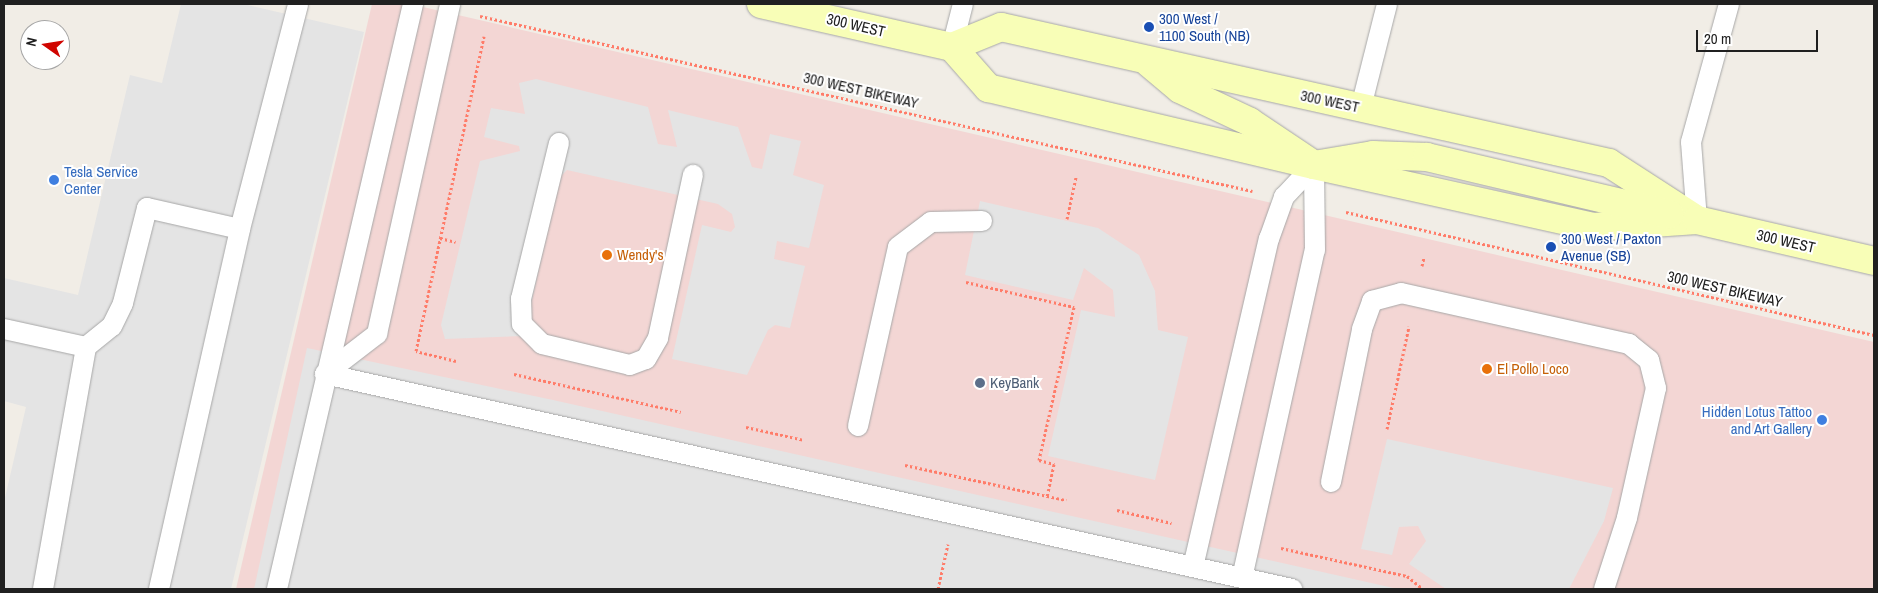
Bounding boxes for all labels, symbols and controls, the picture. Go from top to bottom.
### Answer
place label: 300 West / 1100 South (NB) [1159,9,1250,44]
street label: 300 WEST [825,10,887,40]
north arrow [20,20,70,70]
scale bar [1698,20,1820,52]
marker: 300 West / 1100 South (NB) [1143,21,1155,33]
text: 20 m [1704,28,1731,49]
text: N [22,36,41,48]
street label: 300 WEST BIKEWAY [802,68,920,112]
street label: 300 WEST [1299,86,1361,116]
place label: Tesla Service Center [64,162,138,197]
marker: Tesla Service Center [48,174,60,186]
street label: 300 WEST [1755,226,1817,256]
place label: 300 West / Paxton Avenue (SB) [1561,229,1661,264]
marker: 300 West / Paxton Avenue (SB) [1545,241,1557,253]
place label: Wendy's [617,246,664,264]
marker: Wendy's [601,249,613,261]
street label: 300 WEST BIKEWAY [1666,267,1784,311]
place label: El Pollo Loco [1497,360,1569,378]
marker: El Pollo Loco [1481,363,1493,375]
place label: KeyBank [990,374,1039,392]
marker: KeyBank [974,377,986,389]
place label: Hidden Lotus Tattoo and Art Gallery [1702,402,1812,437]
marker: Hidden Lotus Tattoo and Art Gallery [1816,414,1828,426]

